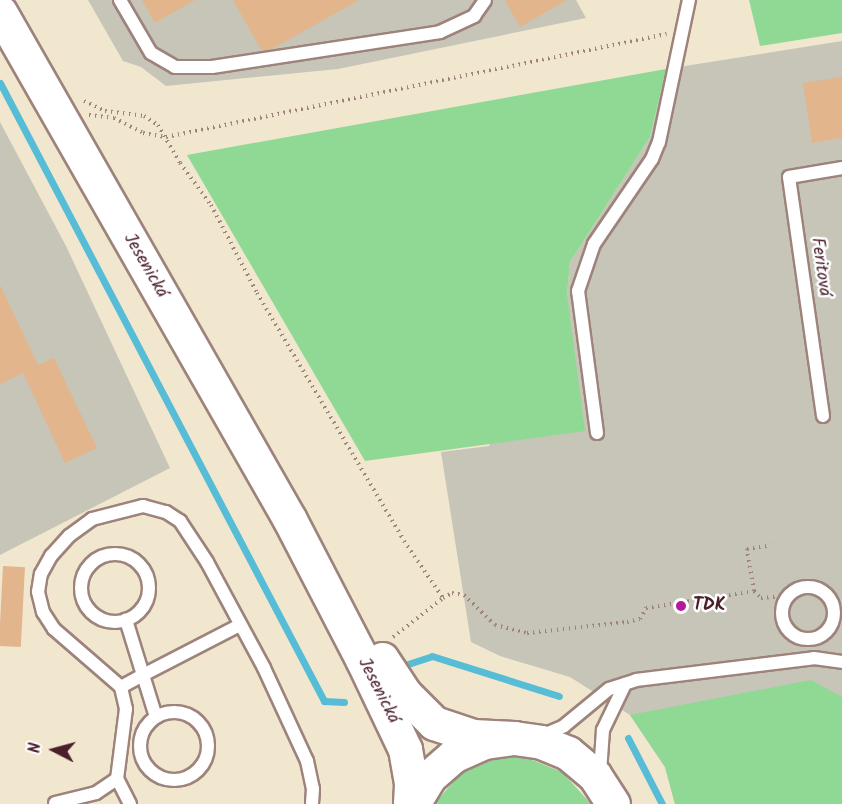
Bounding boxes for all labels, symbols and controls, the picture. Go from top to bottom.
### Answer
street label: Jesenická [118,230,172,302]
street label: Feritová [805,236,835,298]
place label: TDK [693,595,726,617]
marker: TDK [674,599,688,613]
street label: Jesenická [352,654,404,728]
north arrow [24,720,84,780]
text: N [23,742,49,754]

